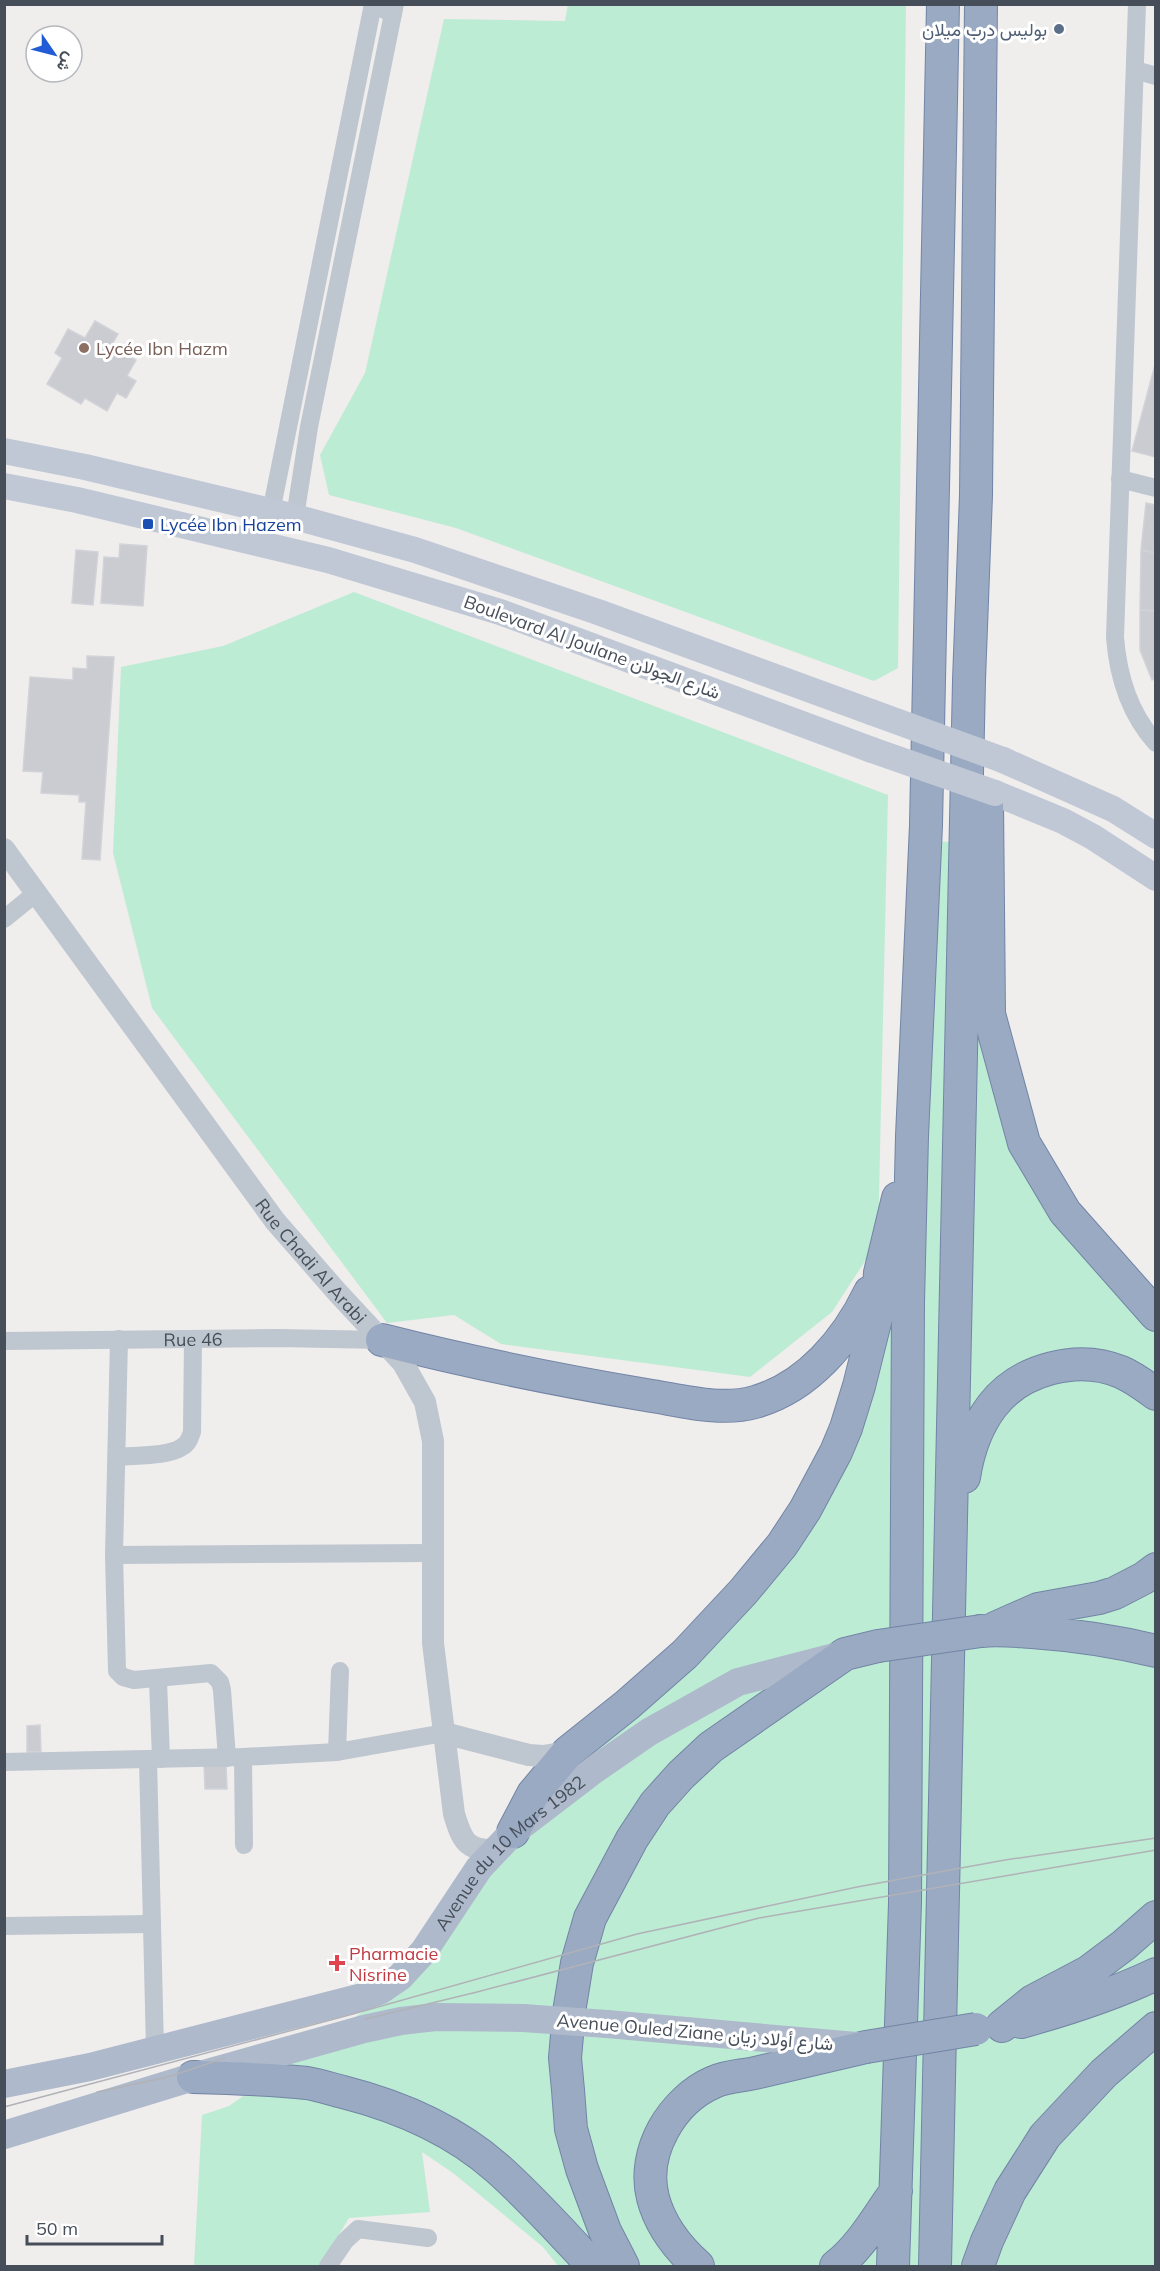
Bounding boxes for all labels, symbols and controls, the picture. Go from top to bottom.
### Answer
place label: بوليس درب ميلان [922,18,1047,41]
marker: بوليس درب ميلان [1052,22,1066,36]
north arrow [24,24,84,84]
text: ش [53,49,80,76]
place label: Lycée Ibn Hazm [96,337,228,360]
marker: Lycée Ibn Hazm [77,341,91,355]
place label: Lycée Ibn Hazem [160,513,302,536]
marker: Lycée Ibn Hazem [141,517,155,531]
street label: Boulevard Al Joulane شارع الجولان [460,590,723,705]
street label: Rue Chadi Al Arabi [251,1194,372,1328]
street label: Rue 46 [163,1327,223,1351]
street label: Avenue du 10 Mars 1982 [429,1770,589,1935]
place label: Pharmacie Nisrine [349,1942,438,1986]
marker: Pharmacie Nisrine [330,1956,344,1970]
street label: Avenue Ouled Ziane شارع أولاد زيان [556,2008,834,2057]
scale bar [27,2208,162,2246]
text: 50 m [36,2217,78,2240]

